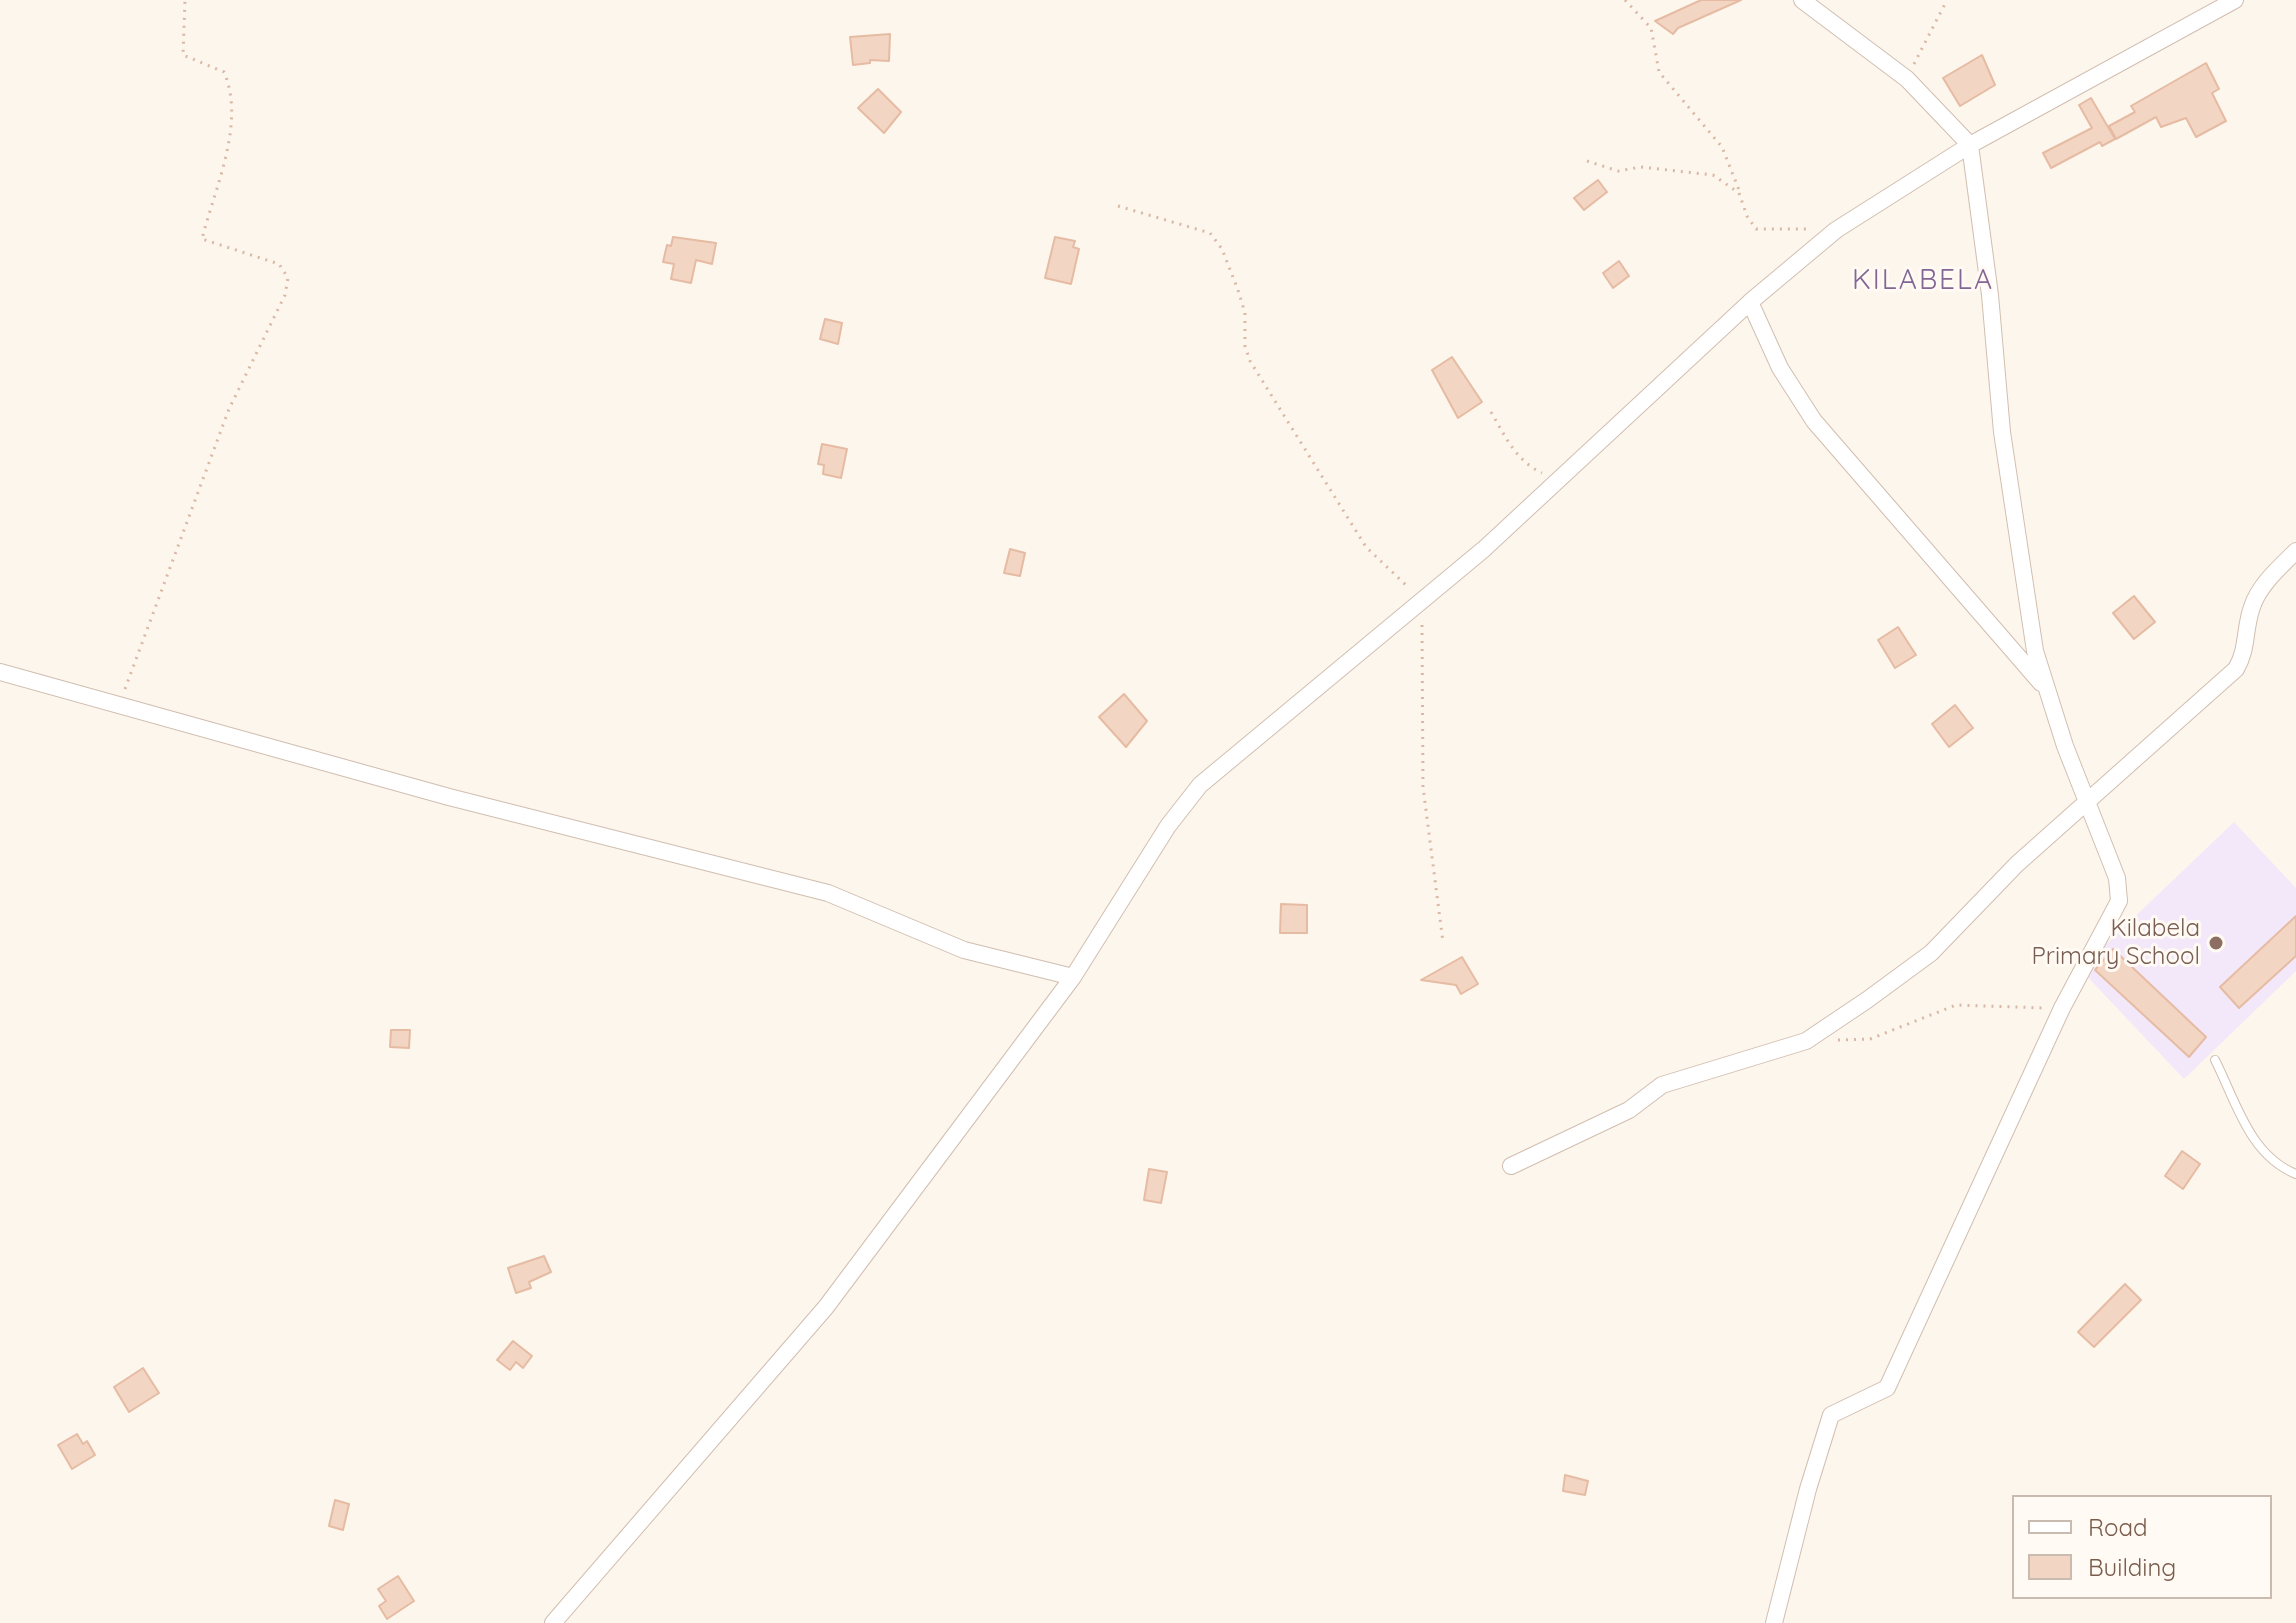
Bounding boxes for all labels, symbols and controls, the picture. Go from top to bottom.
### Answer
district label: KILABELA [1852,264,1994,298]
place label: Kilabela Primary School [2031,915,2200,971]
marker: Kilabela Primary School [2207,934,2225,952]
legend [2012,1495,2272,1599]
text: Road [2088,1512,2148,1542]
text: Building [2088,1552,2176,1582]

